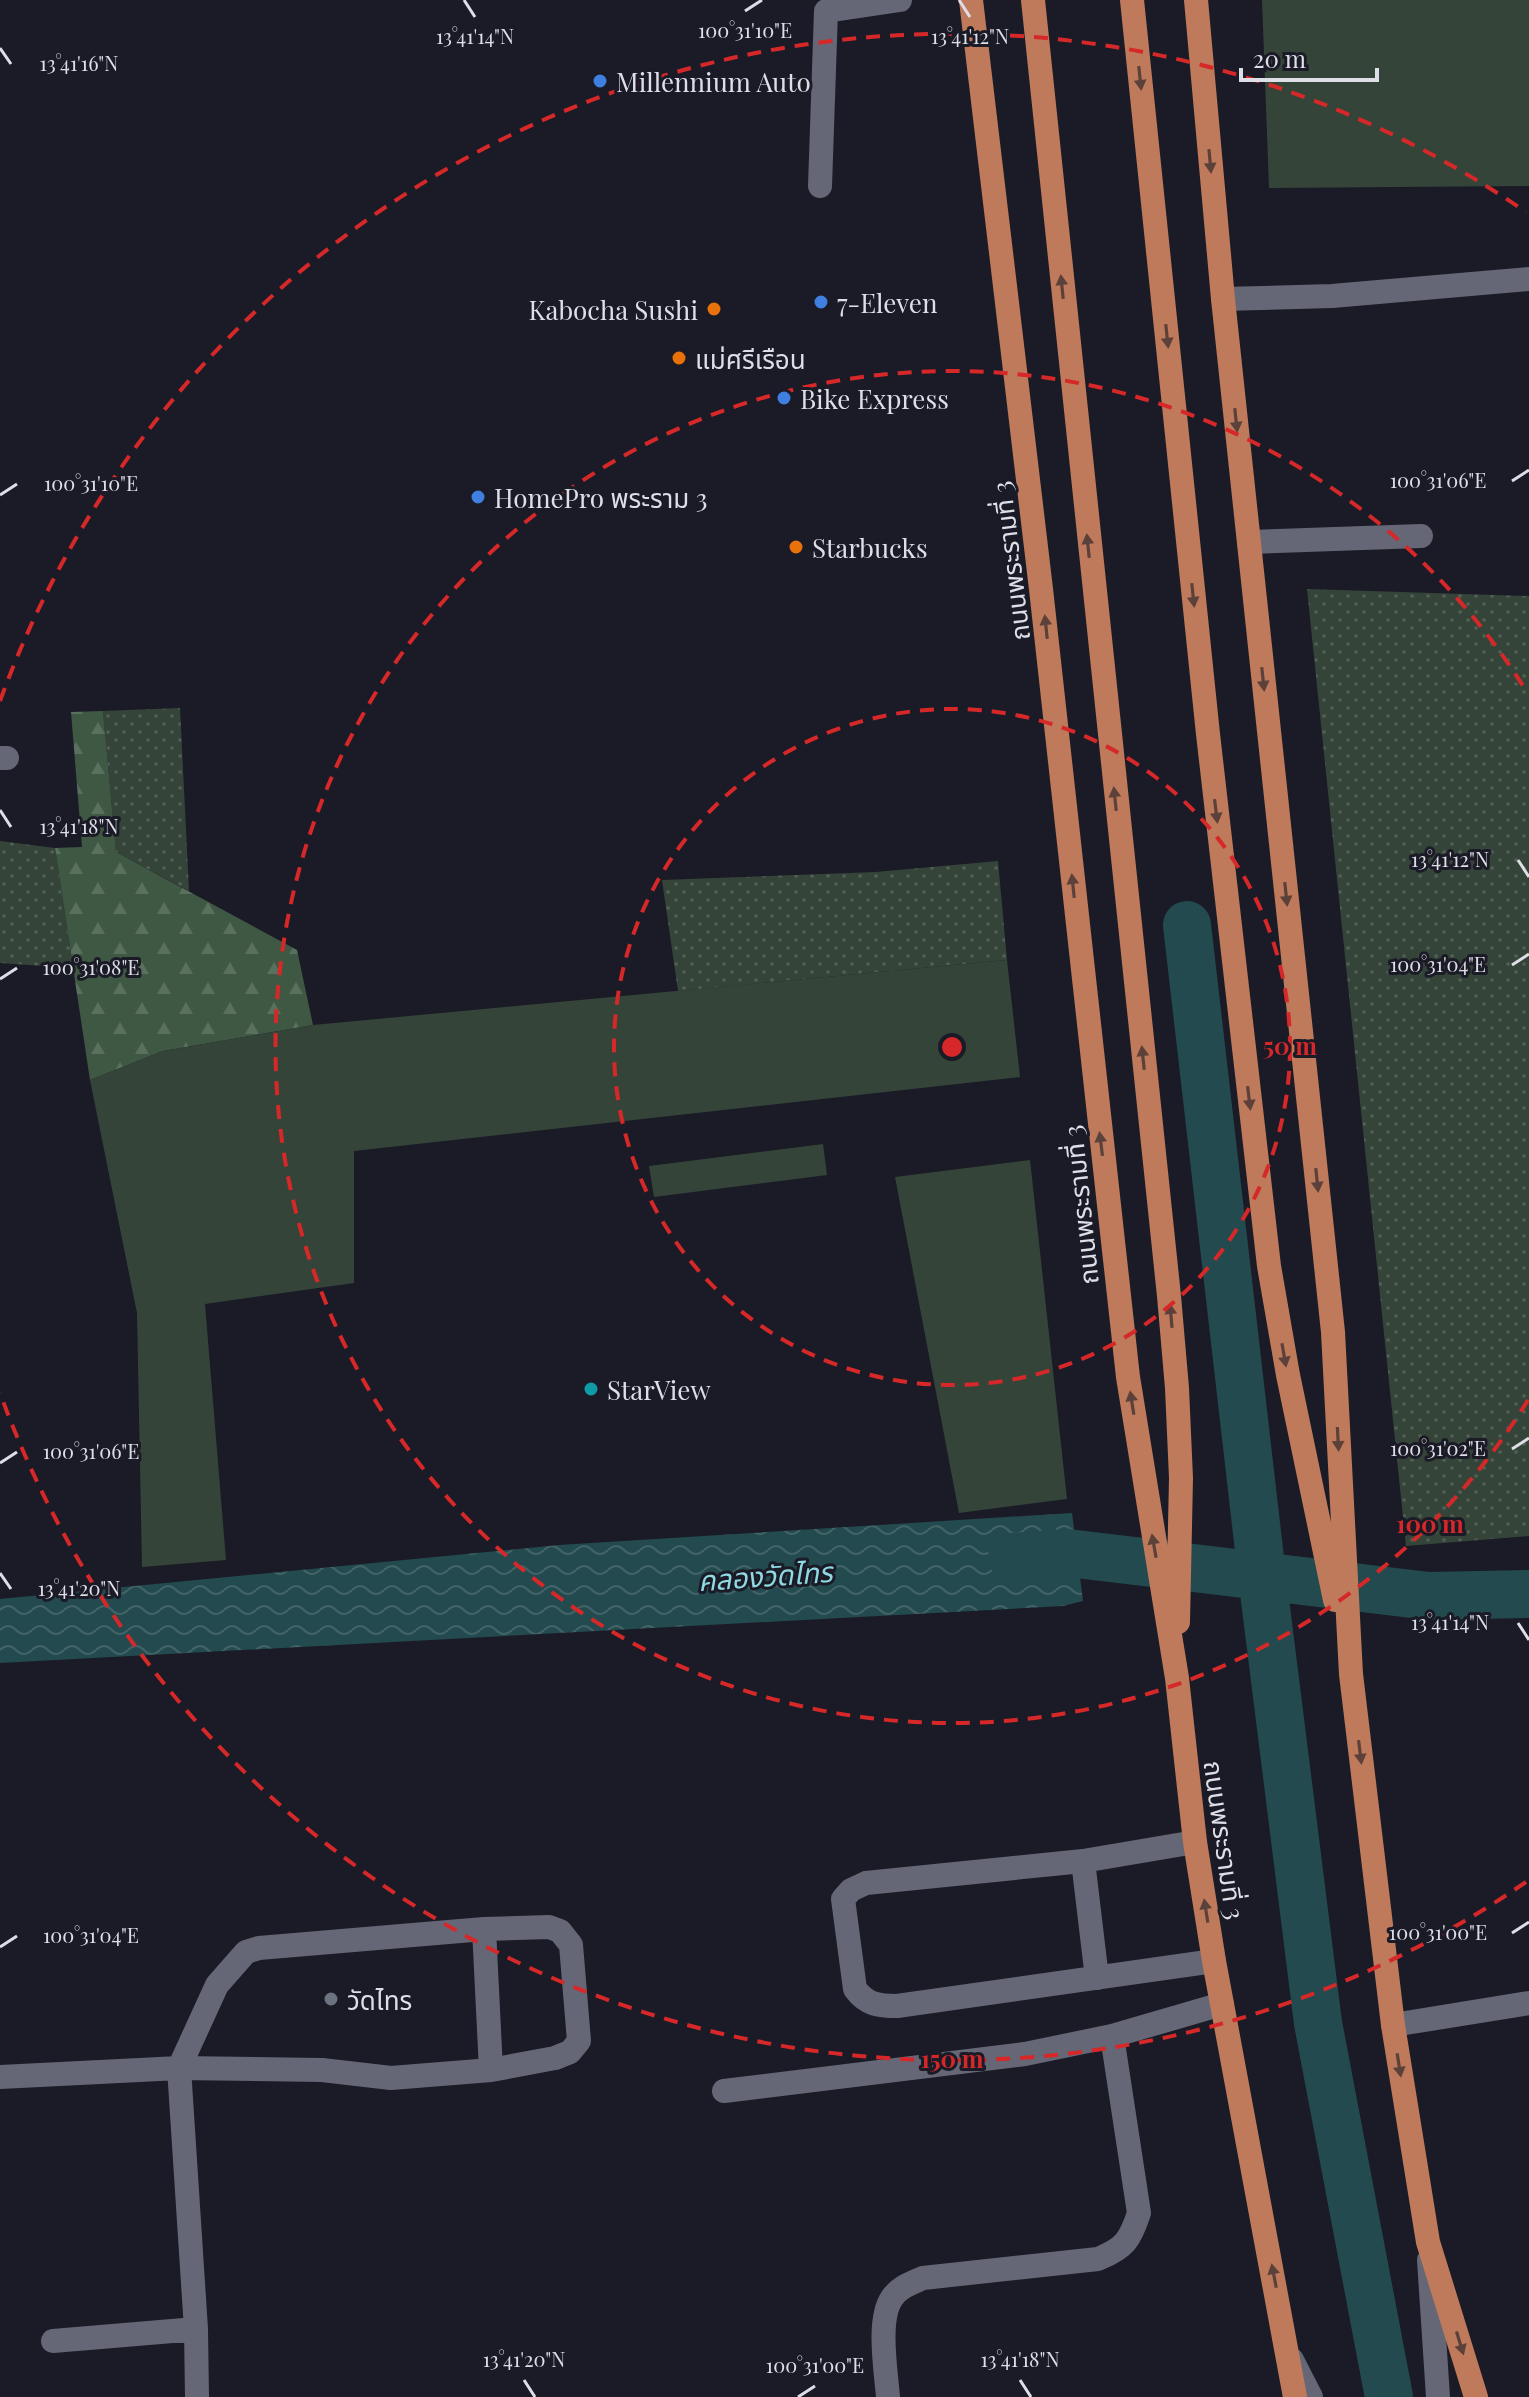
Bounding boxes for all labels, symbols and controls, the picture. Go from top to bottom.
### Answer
text: 100°31'10"E [698,16,792,43]
text: 13°41'14"N [436,22,514,49]
text: 13°41'12"N [931,22,1009,49]
scale bar [1241,32,1377,82]
text: 20 m [1253,42,1306,74]
text: 13°41'16"N [40,49,118,76]
place label: Millennium Auto [616,64,811,99]
one-way arrow [1134,66,1147,91]
marker: Millennium Auto [591,72,609,90]
one-way arrow [1204,149,1217,174]
one-way arrow [1056,274,1069,299]
place label: 7-Eleven [837,285,938,320]
place label: Kabocha Sushi [528,292,698,327]
marker: 7-Eleven [812,293,830,311]
marker: Kabocha Sushi [705,300,723,318]
one-way arrow [1160,324,1173,349]
place label: แม่ศรีเรือน [695,341,806,376]
marker: แม่ศรีเรือน [670,349,688,367]
place label: Bike Express [800,381,949,416]
marker: Bike Express [775,389,793,407]
one-way arrow [1229,408,1242,433]
text: 100°31'06"E [1390,466,1486,493]
text: 100°31'10"E [44,469,138,496]
street label: ถนนพระรามที่ 3 [983,479,1037,643]
place label: HomePro พระราม 3 [494,480,707,515]
marker: HomePro พระราม 3 [469,488,487,506]
place label: Starbucks [812,530,928,565]
one-way arrow [1082,533,1095,558]
marker: Starbucks [787,538,805,556]
one-way arrow [1187,583,1200,608]
one-way arrow [1039,614,1052,639]
one-way arrow [1257,667,1270,692]
one-way arrow [1109,786,1122,811]
one-way arrow [1210,799,1223,824]
text: 13°41'18"N [39,812,119,839]
text: 13°41'12"N [1411,845,1489,872]
one-way arrow [1067,873,1080,898]
one-way arrow [1280,881,1293,906]
text: 100°31'04"E [1390,950,1486,977]
text: 100°31'08"E [42,953,140,980]
text: 50 m [1263,1029,1317,1061]
centre of rings [938,1033,966,1061]
one-way arrow [1137,1045,1150,1070]
one-way arrow [1243,1085,1256,1110]
street label: ถนนพระรามที่ 3 [1054,1123,1106,1287]
one-way arrow [1094,1131,1107,1156]
one-way arrow [1310,1168,1323,1193]
one-way arrow [1164,1303,1177,1328]
one-way arrow [1279,1343,1291,1368]
place label: StarView [607,1372,710,1407]
marker: StarView [582,1380,600,1398]
one-way arrow [1125,1390,1138,1415]
one-way arrow [1332,1427,1345,1452]
text: 100°31'02"E [1390,1434,1486,1461]
text: 100°31'06"E [43,1437,139,1464]
text: 100 m [1396,1507,1464,1539]
one-way arrow [1147,1533,1159,1558]
water label: คลองวัดไทร [697,1552,836,1598]
text: 13°41'20"N [38,1574,120,1601]
text: 13°41'14"N [1411,1608,1489,1635]
one-way arrow [1354,1740,1367,1765]
street label: ถนนพระรามที่ 3 [1197,1758,1253,1922]
one-way arrow [1199,1898,1212,1923]
text: 100°31'00"E [1389,1918,1487,1945]
text: 100°31'04"E [43,1921,139,1948]
place label: วัดไทร [347,1982,412,2017]
marker: วัดไทร [322,1990,340,2008]
text: 150 m [921,2042,984,2074]
one-way arrow [1394,2053,1406,2078]
one-way arrow [1267,2264,1279,2289]
one-way arrow [1454,2332,1466,2356]
text: 13°41'20"N [483,2345,565,2372]
text: 13°41'18"N [980,2345,1060,2372]
text: 100°31'00"E [766,2351,864,2378]

